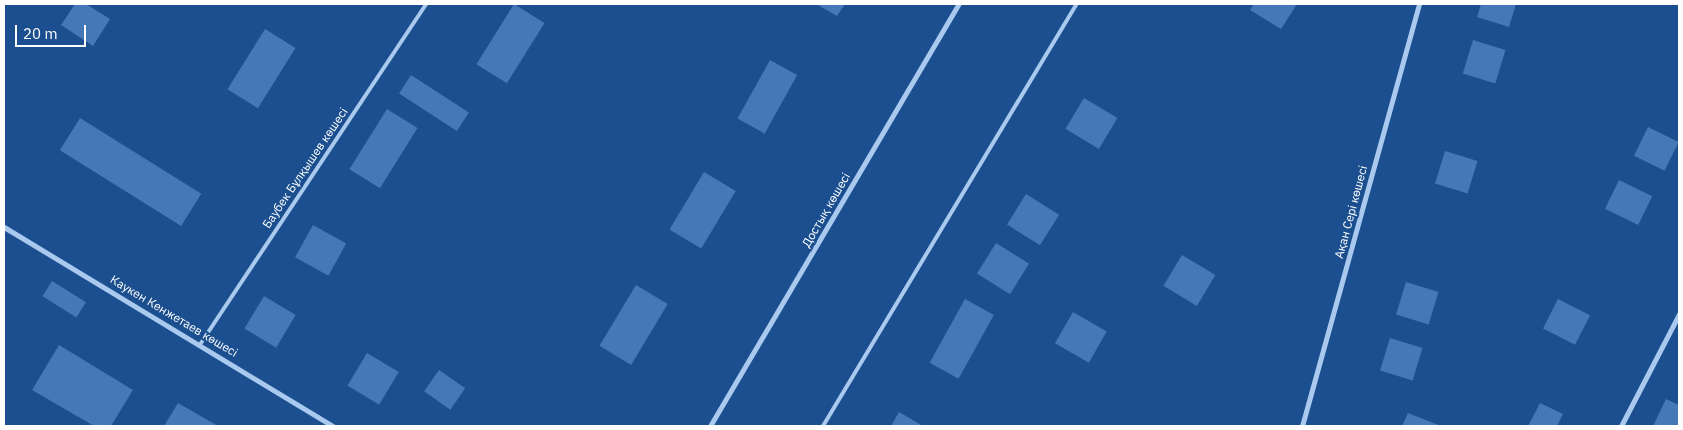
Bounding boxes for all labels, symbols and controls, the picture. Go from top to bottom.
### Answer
scale bar [18,15,89,47]
text: 20 m [23,24,58,43]
street label: Баубек Бұлқышев көшесі [259,105,351,231]
street label: Ақан Сері көшесі [1332,164,1370,260]
street label: Достық көшесі [799,170,853,250]
street label: Каукен Кенжетаев көшесі [108,272,240,360]

